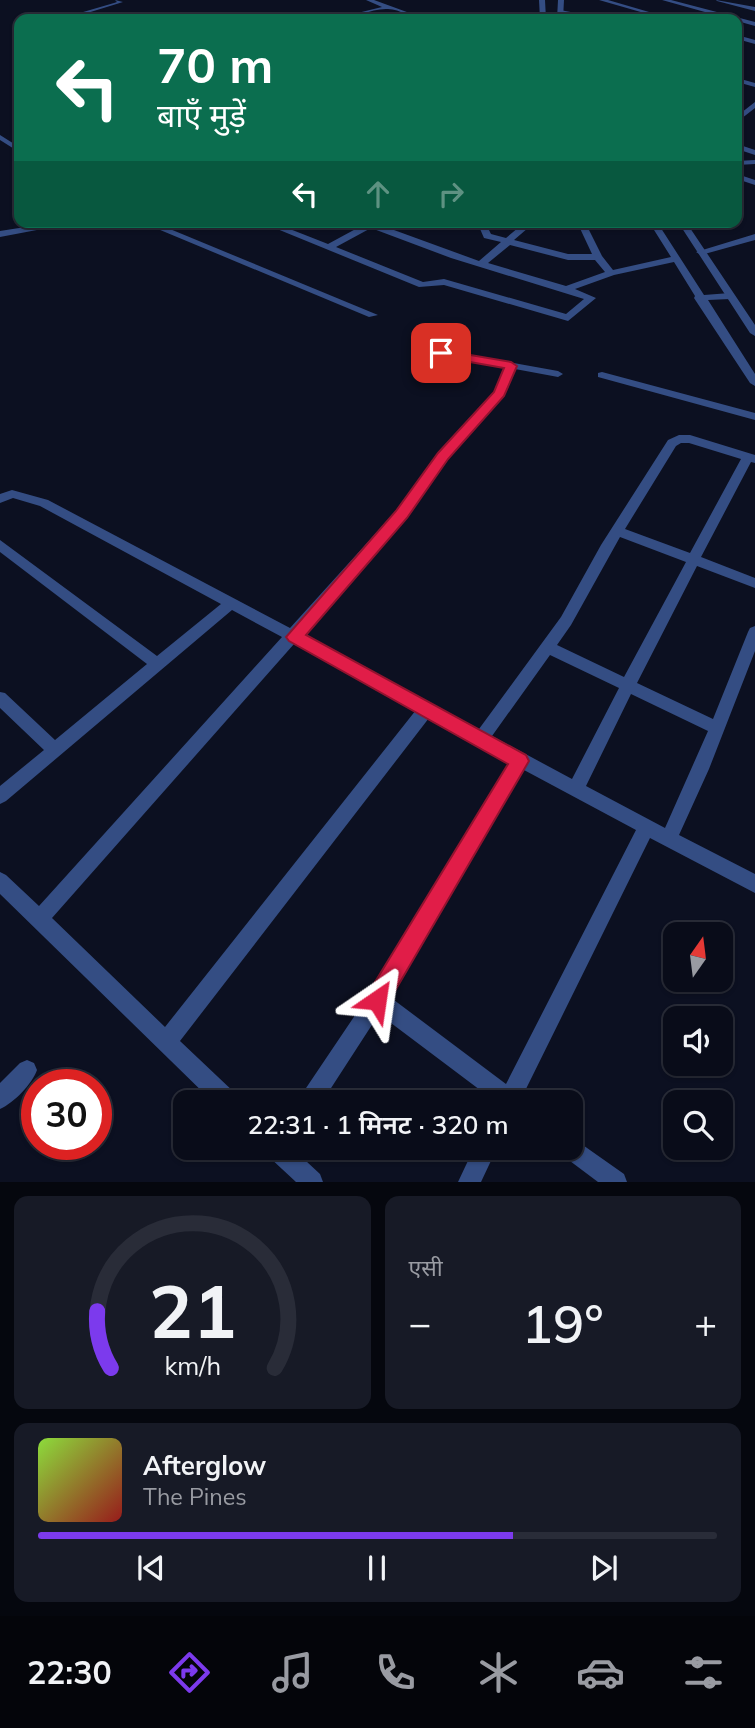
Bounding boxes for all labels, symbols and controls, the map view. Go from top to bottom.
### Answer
text: 70 m [157,34,273,95]
icon: left [42,42,133,133]
text: बाएँ मुड़ें [157,95,246,135]
icon: left [286,175,324,213]
icon: ahead [359,175,397,213]
icon: right [432,175,470,213]
pin [411,323,471,383]
icon: arrive [422,334,460,372]
north arrow [663,922,733,992]
map controls [663,922,733,1160]
position arrow [340,963,414,1037]
button: sound [663,1006,733,1076]
speed limit sign: 30 [21,1069,112,1160]
button: search [663,1090,733,1160]
text: 22:31 · 1 मिनट · 320 m [248,1108,508,1141]
text: एसी [409,1253,443,1282]
text: 21 [149,1266,236,1357]
text: 19° [522,1291,604,1356]
text: − [409,1299,431,1347]
text: + [694,1299,717,1347]
text: km/h [164,1350,221,1381]
text: Afterglow [143,1449,266,1482]
text: The Pines [143,1482,247,1511]
icon: previous [132,1549,170,1587]
icon: pause [358,1549,396,1587]
icon: next [585,1549,623,1587]
icon: directions [165,1648,214,1697]
icon: music [268,1648,317,1697]
icon: phone [371,1648,420,1697]
icon: climate [474,1648,523,1697]
icon: car [576,1648,625,1697]
icon: filters [679,1648,728,1697]
text: 22:30 [27,1652,112,1692]

